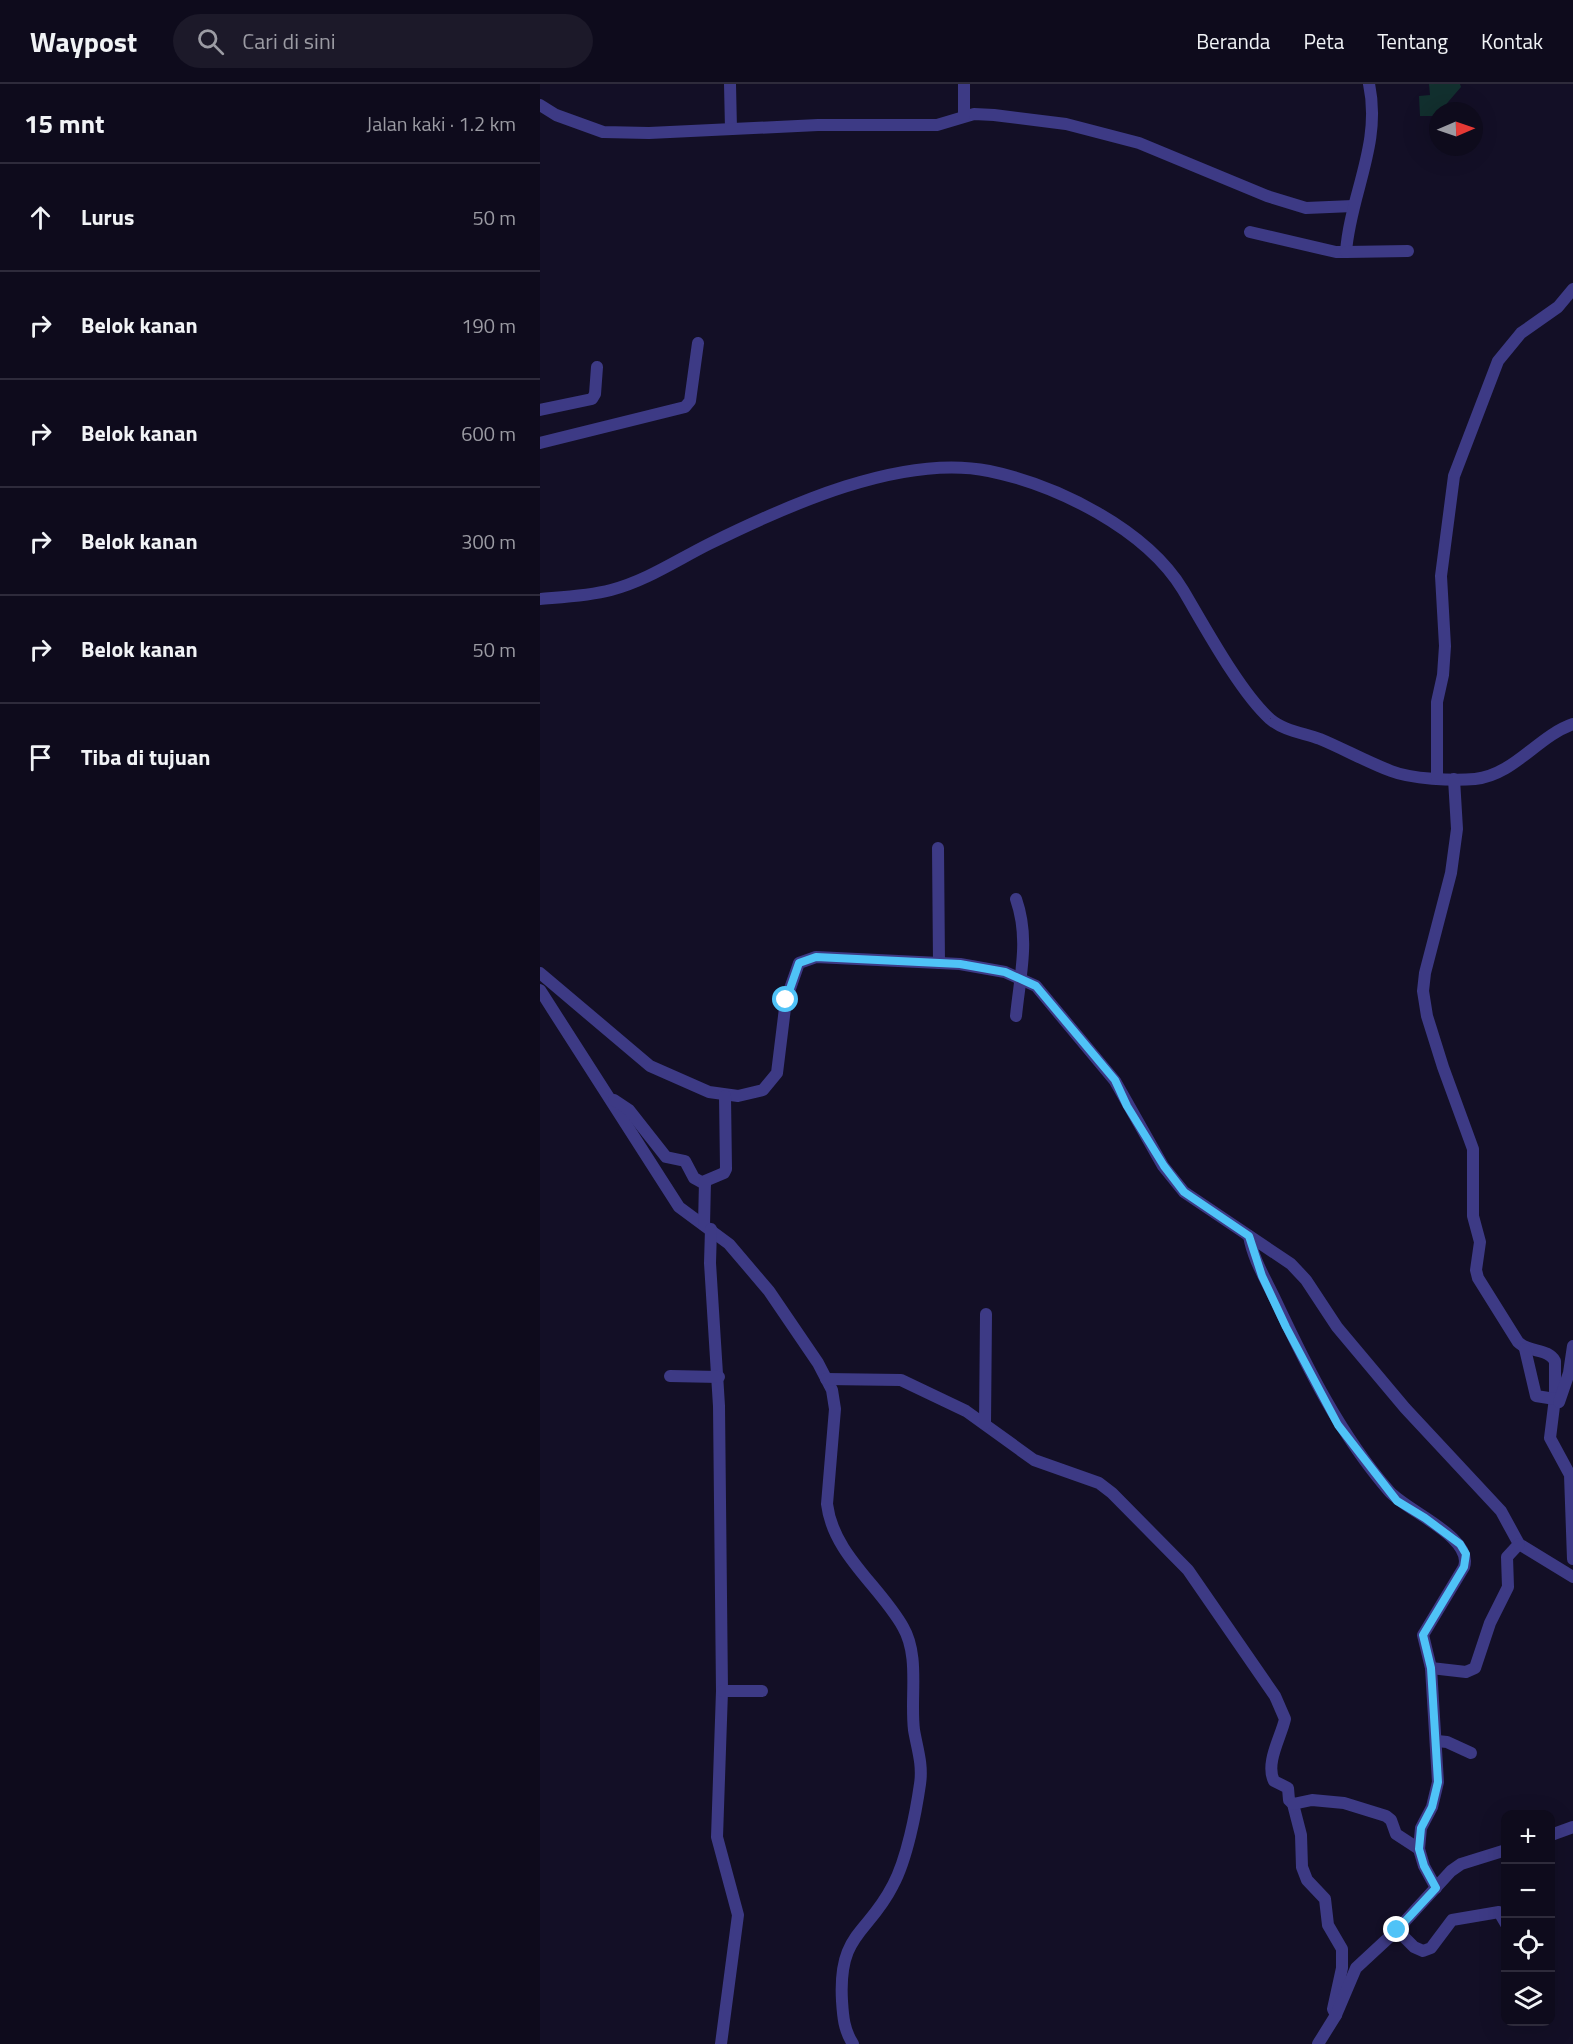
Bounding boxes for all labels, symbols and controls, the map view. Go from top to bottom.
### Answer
search box [173,14,593,68]
text: Waypost [30,20,137,63]
text: Cari di sini [242,24,336,58]
icon: search [194,25,227,58]
text: Beranda [1196,25,1270,57]
text: Peta [1303,25,1344,57]
text: Tentang [1377,25,1448,57]
text: Kontak [1481,25,1543,57]
north arrow [1429,102,1483,156]
text: 15 mnt [24,104,105,143]
text: Jalan kaki · 1.2 km [366,108,516,139]
text: Lurus [81,200,134,234]
icon: ahead [24,201,57,234]
text: 50 m [472,202,516,233]
text: Belok kanan [81,308,198,342]
icon: right [24,309,57,342]
text: 190 m [461,310,516,341]
text: Belok kanan [81,416,198,450]
icon: right [24,417,57,450]
text: 600 m [461,418,516,449]
text: Belok kanan [81,524,198,558]
icon: right [24,525,57,558]
text: 300 m [461,526,516,557]
text: Belok kanan [81,632,198,666]
icon: right [24,633,57,666]
text: 50 m [472,634,516,665]
text: Tiba di tujuan [81,740,210,774]
icon: arrive [24,741,57,774]
route start [772,986,798,1012]
map controls [1501,1810,1555,2026]
button: + [1501,1810,1555,1864]
button: − [1501,1864,1555,1918]
route end [1383,1916,1409,1942]
button: locate [1501,1918,1555,1972]
button: layers [1501,1972,1555,2026]

